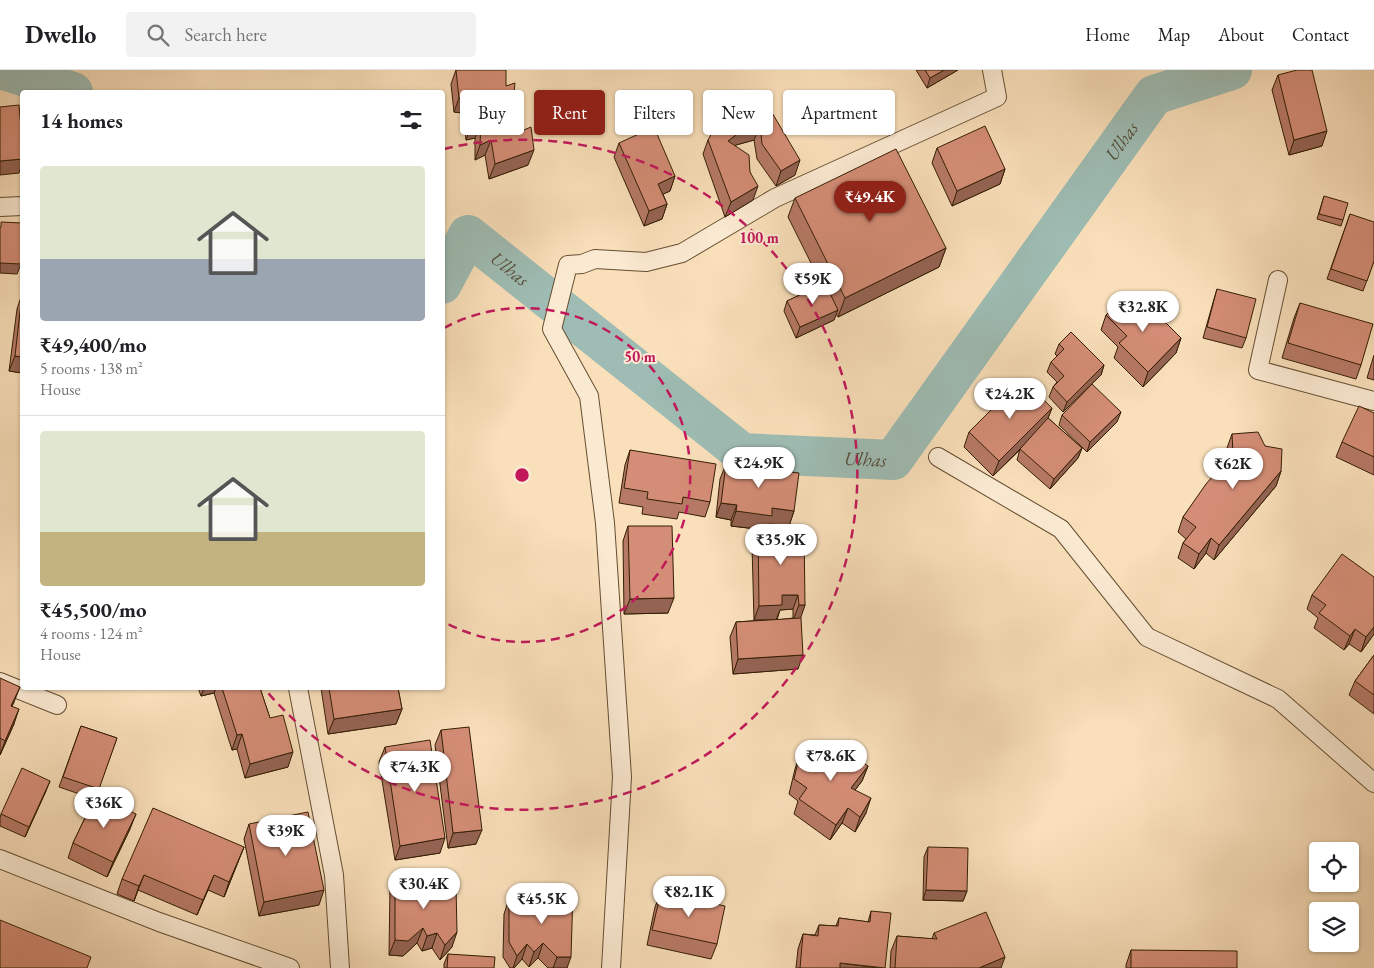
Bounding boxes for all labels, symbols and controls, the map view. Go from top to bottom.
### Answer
search box [126,12,476,57]
text: Dwello [25,19,96,50]
icon: search [144,21,172,49]
text: Search here [184,22,267,47]
text: Home [1085,23,1130,46]
text: Map [1158,23,1190,46]
text: About [1218,23,1264,46]
text: Contact [1292,23,1349,46]
chip: Buy [460,90,524,135]
chip: Rent [534,90,605,135]
chip: Filters [615,90,693,135]
chip: New [703,90,773,135]
chip: Apartment [783,90,895,135]
icon: filters [397,106,425,134]
text: 14 homes [40,107,123,134]
water label: Ulhas [1099,116,1144,166]
pin: ₹49.4K [829,180,911,223]
text: ₹49.4K [845,186,895,207]
icon: home [188,198,278,288]
text: 100 m [739,228,779,247]
water label: Ulhas [485,246,535,292]
pin: ₹59K [783,262,843,305]
text: ₹59K [794,268,832,289]
pin: ₹32.8K [1102,290,1184,333]
text: ₹32.8K [1118,296,1168,317]
text: ₹49,400/mo [40,331,147,358]
text: 50 m [624,347,656,366]
text: 5 rooms · 138 m² [40,358,143,379]
pin: ₹24.2K [969,378,1051,420]
text: House [40,379,81,400]
text: ₹24.2K [985,383,1035,404]
pin: ₹24.9K [718,446,800,489]
water label: Ulhas [844,446,888,473]
pin: ₹62K [1203,448,1263,490]
text: ₹24.9K [734,452,784,473]
text: ₹62K [1214,453,1252,474]
icon: home [188,464,278,554]
centre of rings [513,466,531,484]
pin: ₹35.9K [740,524,822,566]
text: ₹35.9K [756,529,806,550]
text: ₹45,500/mo [40,596,147,623]
text: 4 rooms · 124 m² [40,623,143,644]
text: House [40,644,81,665]
pin: ₹78.6K [790,740,872,782]
text: ₹78.6K [806,745,856,766]
pin: ₹74.3K [374,750,456,793]
text: ₹74.3K [390,756,440,777]
pin: ₹36K [74,786,134,829]
text: ₹36K [85,792,123,813]
pin: ₹39K [256,814,316,857]
text: ₹39K [267,820,305,841]
map controls [1309,842,1359,952]
button: locate [1309,842,1359,892]
pin: ₹30.4K [383,868,465,910]
text: ₹30.4K [399,873,449,894]
pin: ₹82.1K [648,876,730,918]
text: ₹82.1K [664,881,714,902]
pin: ₹45.5K [501,882,583,925]
text: ₹45.5K [517,888,567,909]
button: layers [1309,902,1359,952]

